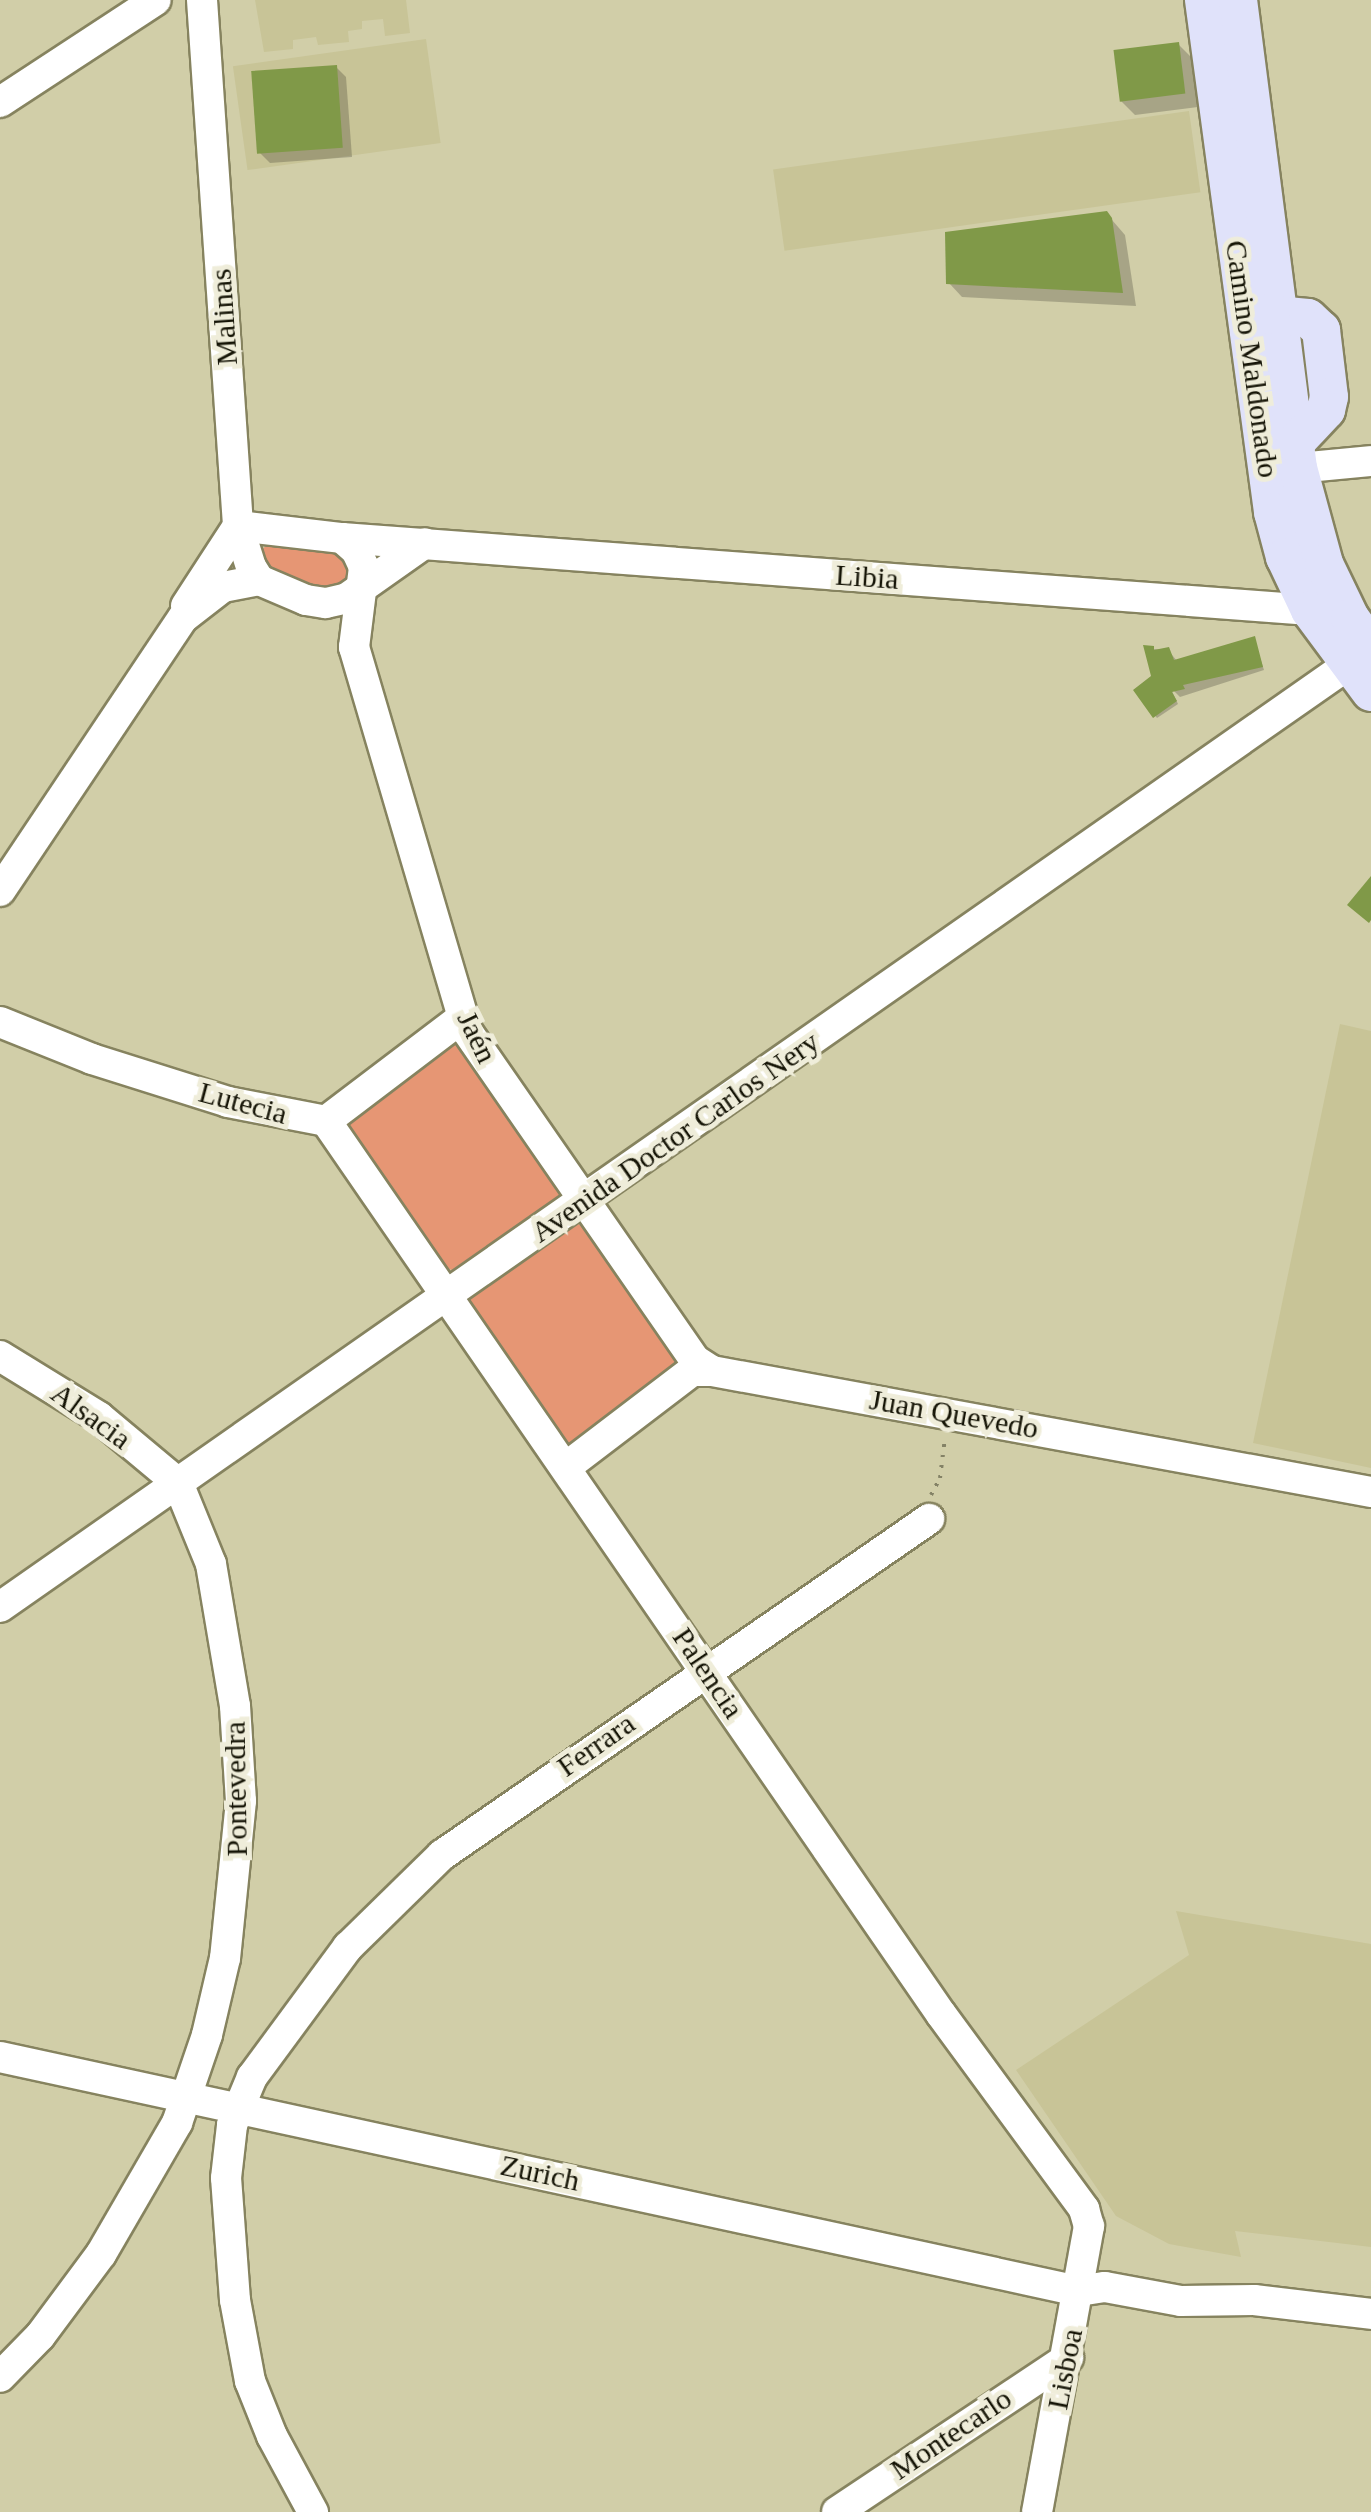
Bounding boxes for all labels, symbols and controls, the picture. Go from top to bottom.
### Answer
street label: Camino Maldonado [1218,238,1286,480]
street label: Malinas [203,268,245,366]
street label: Libia [834,557,900,597]
street label: Jaén [449,1005,505,1069]
street label: Avenida Doctor Carlos Nery [524,1024,826,1250]
street label: Lutecia [195,1074,291,1132]
street label: Alsacia [44,1375,138,1457]
street label: Juan Quevedo [867,1381,1041,1447]
street label: Palencia [665,1621,751,1725]
street label: Ferrara [550,1705,642,1785]
street label: Pontevedra [217,1721,255,1857]
street label: Zurich [497,2147,583,2199]
street label: Lisboa [1040,2325,1090,2413]
street label: Montecarlo [884,2380,1018,2488]

